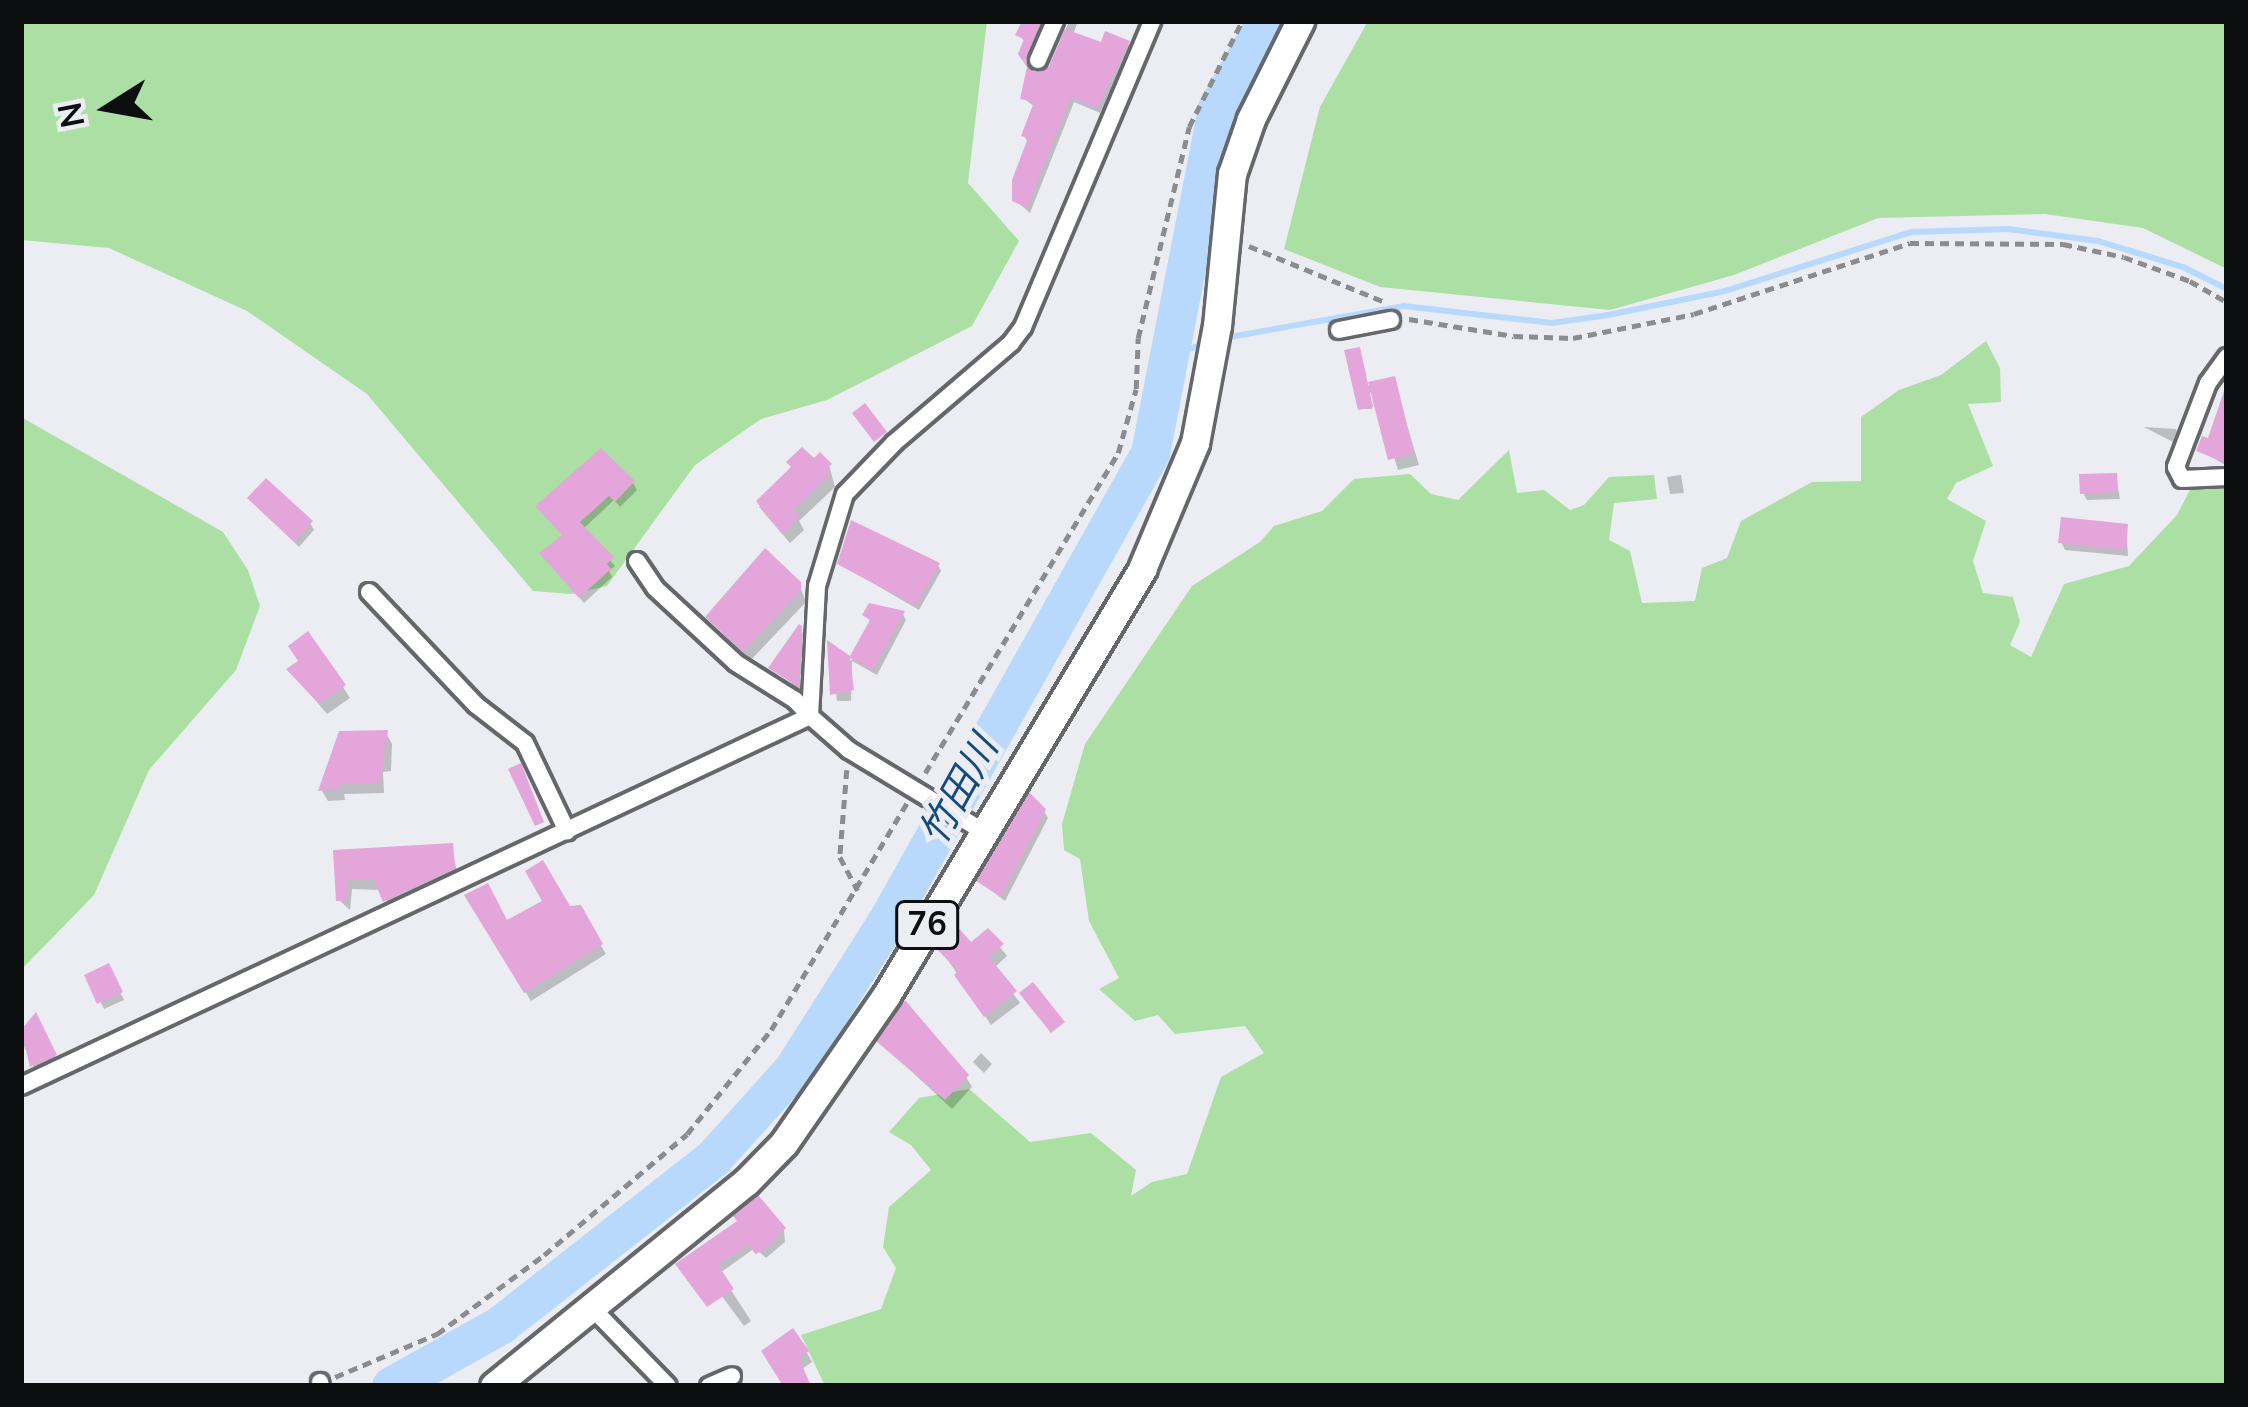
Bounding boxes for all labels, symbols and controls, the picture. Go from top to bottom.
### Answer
north arrow [48,48,168,168]
text: N [48,99,97,131]
water label: 竹田川 [911,728,1009,854]
road number: 76 [894,898,960,952]

